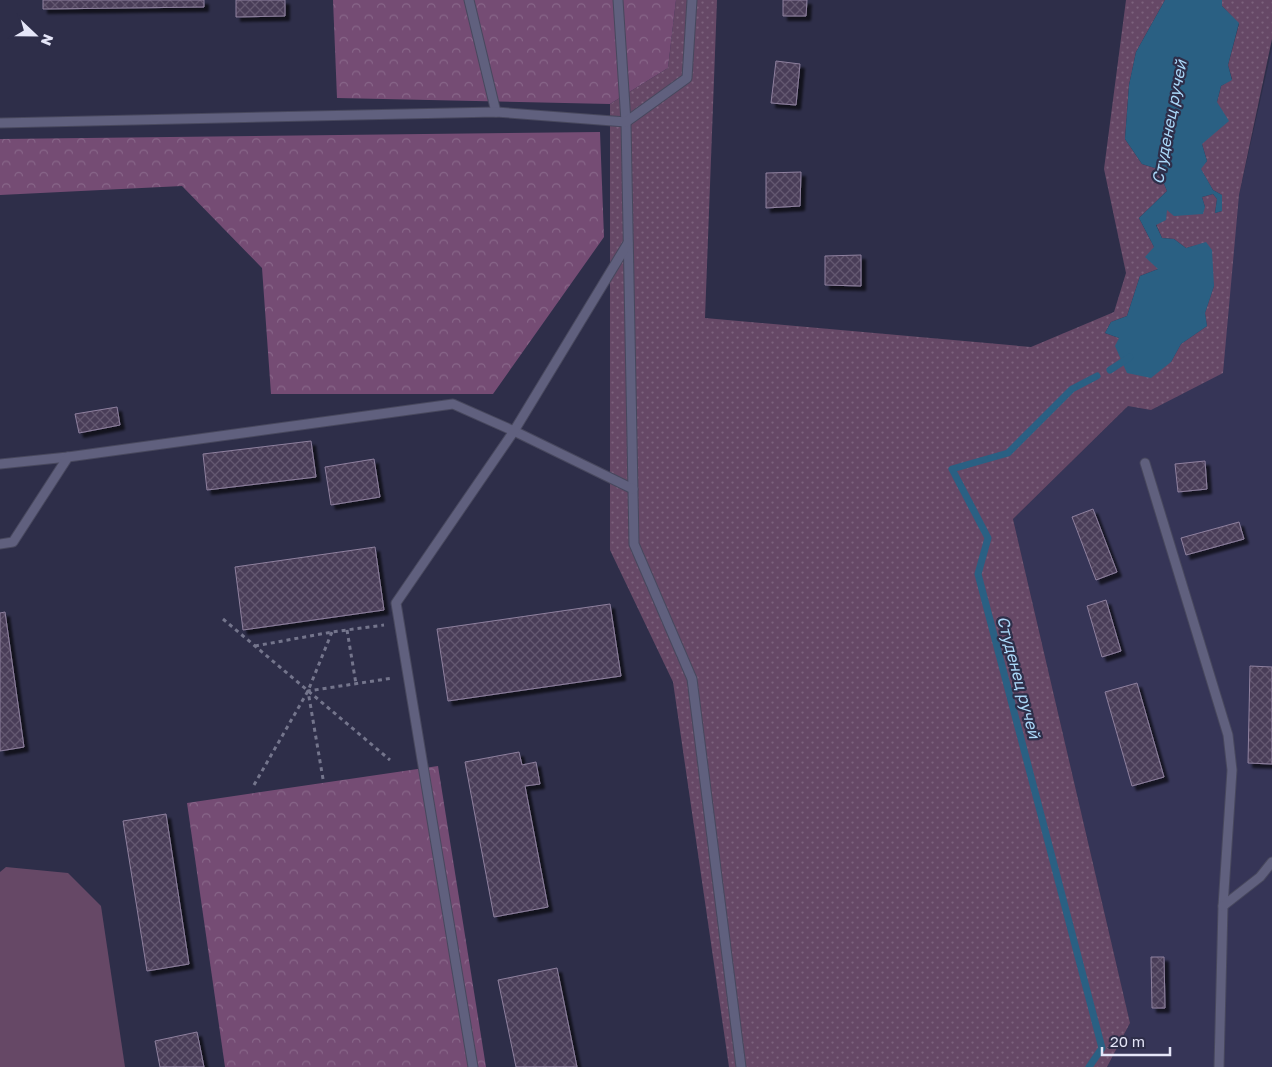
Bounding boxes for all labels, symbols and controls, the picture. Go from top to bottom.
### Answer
north arrow [10,10,60,60]
text: N [38,32,57,48]
water label: Студенец ручей [1147,57,1191,186]
water label: Студенец ручей [993,614,1045,742]
scale bar [1102,1024,1170,1056]
text: 20 m [1110,1032,1145,1050]

